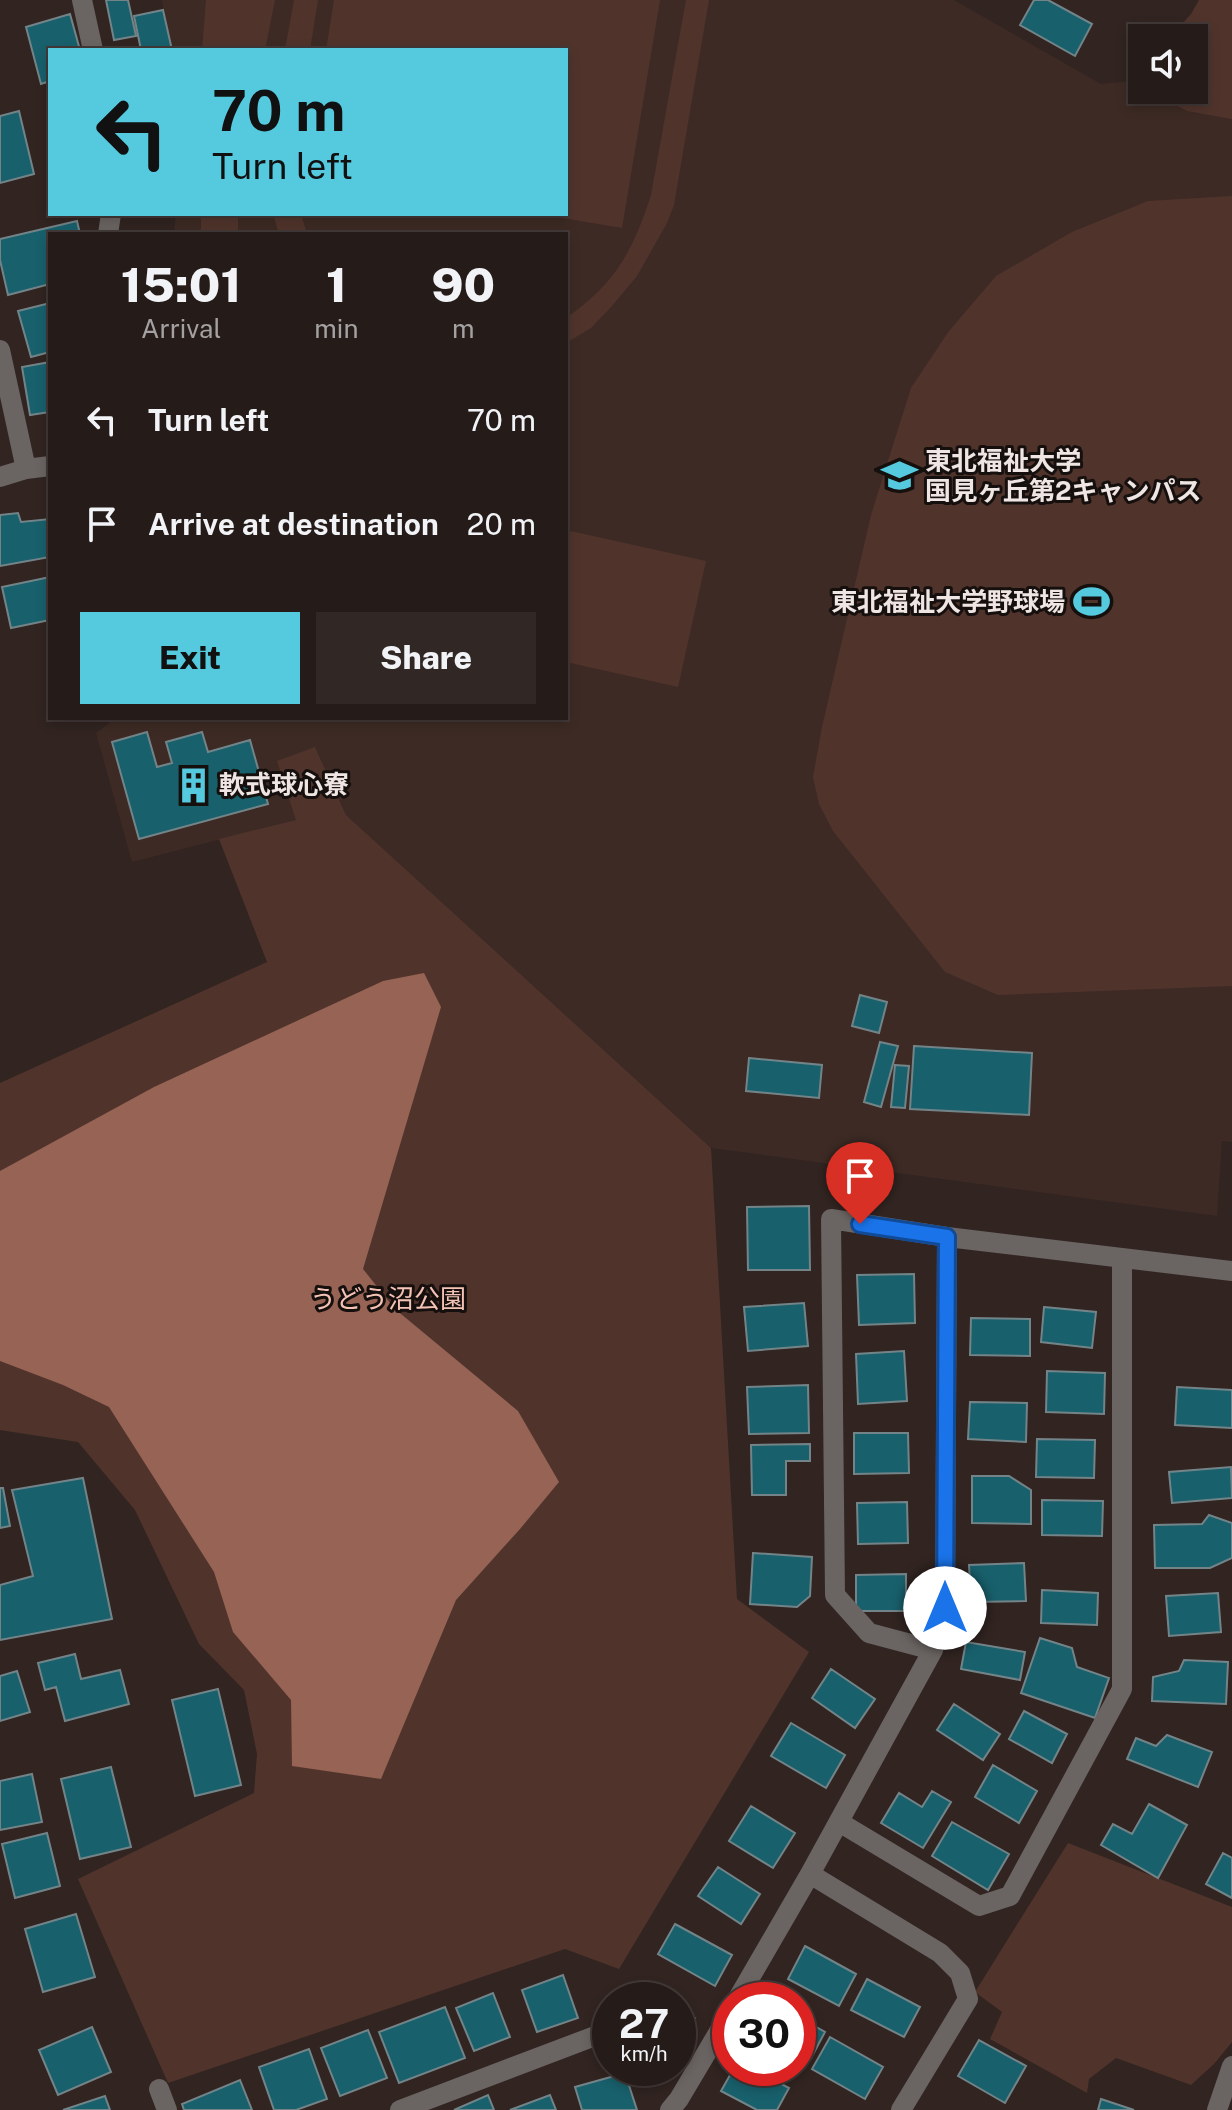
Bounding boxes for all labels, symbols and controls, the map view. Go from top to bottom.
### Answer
map controls [1128,24,1208,104]
button: sound [1128,24,1208,104]
text: 70 m [212,78,345,144]
icon: left [80,80,184,184]
text: Turn left [212,145,353,187]
text: 15:01 [121,256,242,313]
text: 1 [326,256,347,313]
text: 90 [431,256,495,313]
text: Arrival [141,313,221,344]
text: min [314,313,358,344]
text: m [452,313,474,344]
icon: left [80,398,124,442]
text: Turn left [148,402,269,438]
text: 70 m [467,402,536,438]
place label: 東北福祉大学 国見ヶ丘第2キャンパス [925,445,1202,506]
school or university icon: 東北福祉大学 国見ヶ丘第2キャンパス [880,457,918,495]
icon: arrive [80,502,124,546]
text: Arrive at destination [148,506,439,542]
text: 20 m [467,506,536,542]
sports icon: 東北福祉大学野球場 [1072,583,1110,621]
place label: 東北福祉大学野球場 [831,586,1065,617]
button: Exit [80,612,300,704]
button: Share [316,612,536,704]
building icon: 軟式球心寮 [174,766,212,804]
place label: 軟式球心寮 [219,769,349,800]
pin [826,1142,894,1224]
icon: arrive [838,1154,882,1198]
park label: うどう沼公園 [310,1283,466,1314]
position arrow [903,1566,987,1650]
speed limit sign: 30 [712,1982,816,2086]
text: 27 [619,2000,669,2047]
text: km/h [620,2042,668,2066]

